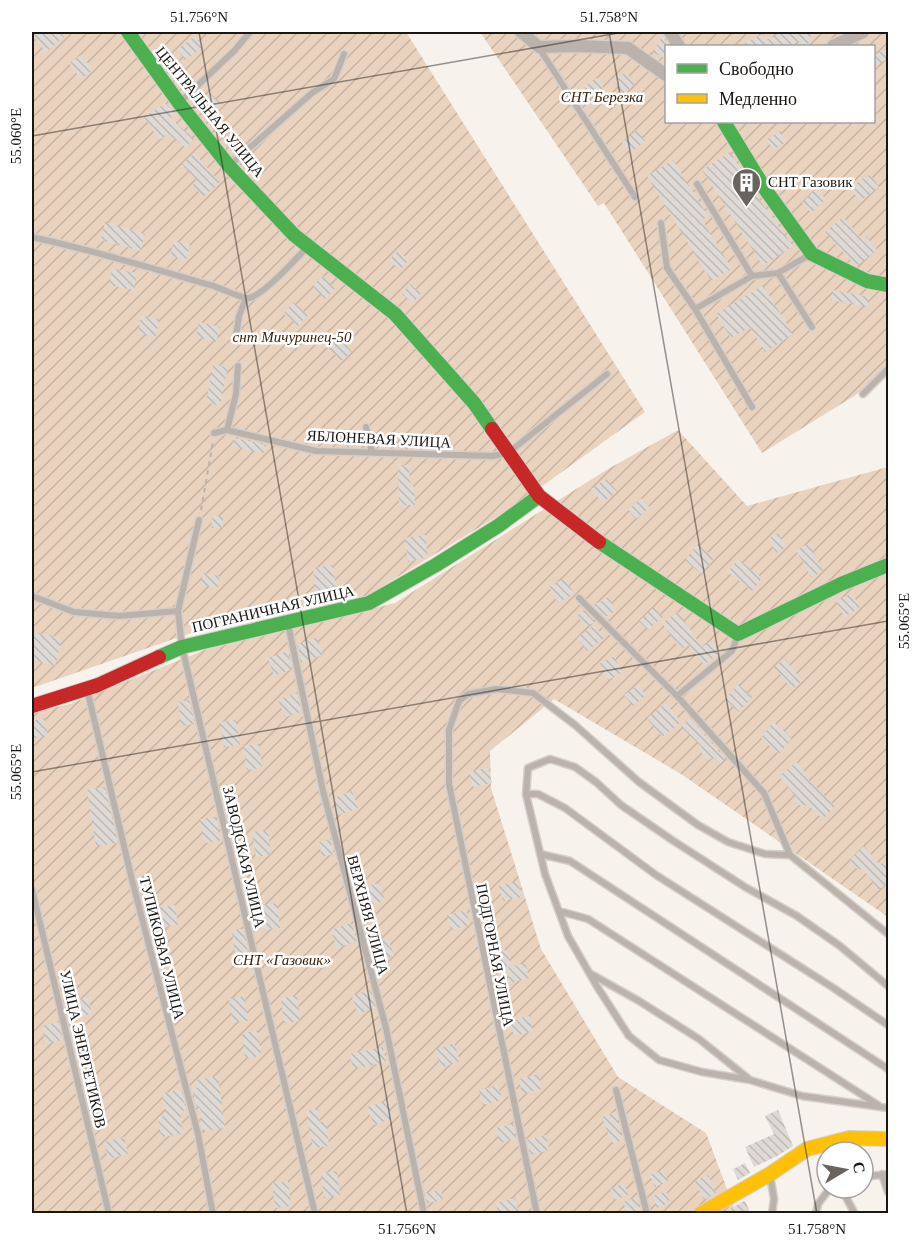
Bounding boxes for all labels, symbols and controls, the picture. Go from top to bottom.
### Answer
text: 51.756°N [170,9,228,25]
text: 51.758°N [580,9,638,25]
street label: ЦЕНТРАЛЬНАЯ УЛИЦА [152,44,268,181]
legend [665,45,875,123]
text: Свободно [719,59,794,79]
park label: СНТ Березка [561,89,643,105]
text: Медленно [719,89,797,109]
text: 55.060°E [8,108,24,164]
building icon: СНТ Газовик [731,166,763,208]
place label: СНТ Газовик [768,174,853,190]
park label: снт Мичуринец-50 [233,329,352,345]
street label: ЯБЛОНЕВАЯ УЛИЦА [306,427,452,451]
street label: ПОГРАНИЧНАЯ УЛИЦА [190,582,356,635]
text: 55.065°E [896,593,912,649]
text: 55.065°E [8,744,24,800]
street label: ЗАВОДСКАЯ УЛИЦА [220,785,268,930]
street label: ВЕРХНЯЯ УЛИЦА [344,853,392,977]
street label: ТУПИКОВАЯ УЛИЦА [136,875,188,1021]
street label: ПОДГОРНАЯ УЛИЦА [473,882,517,1028]
park label: СНТ «Газовик» [233,952,331,968]
street label: УЛИЦА ЭНЕРГЕТИКОВ [57,968,109,1130]
north arrow [815,1140,875,1200]
text: С [850,1160,869,1175]
text: 51.756°N [378,1221,436,1237]
text: 51.758°N [788,1221,846,1237]

